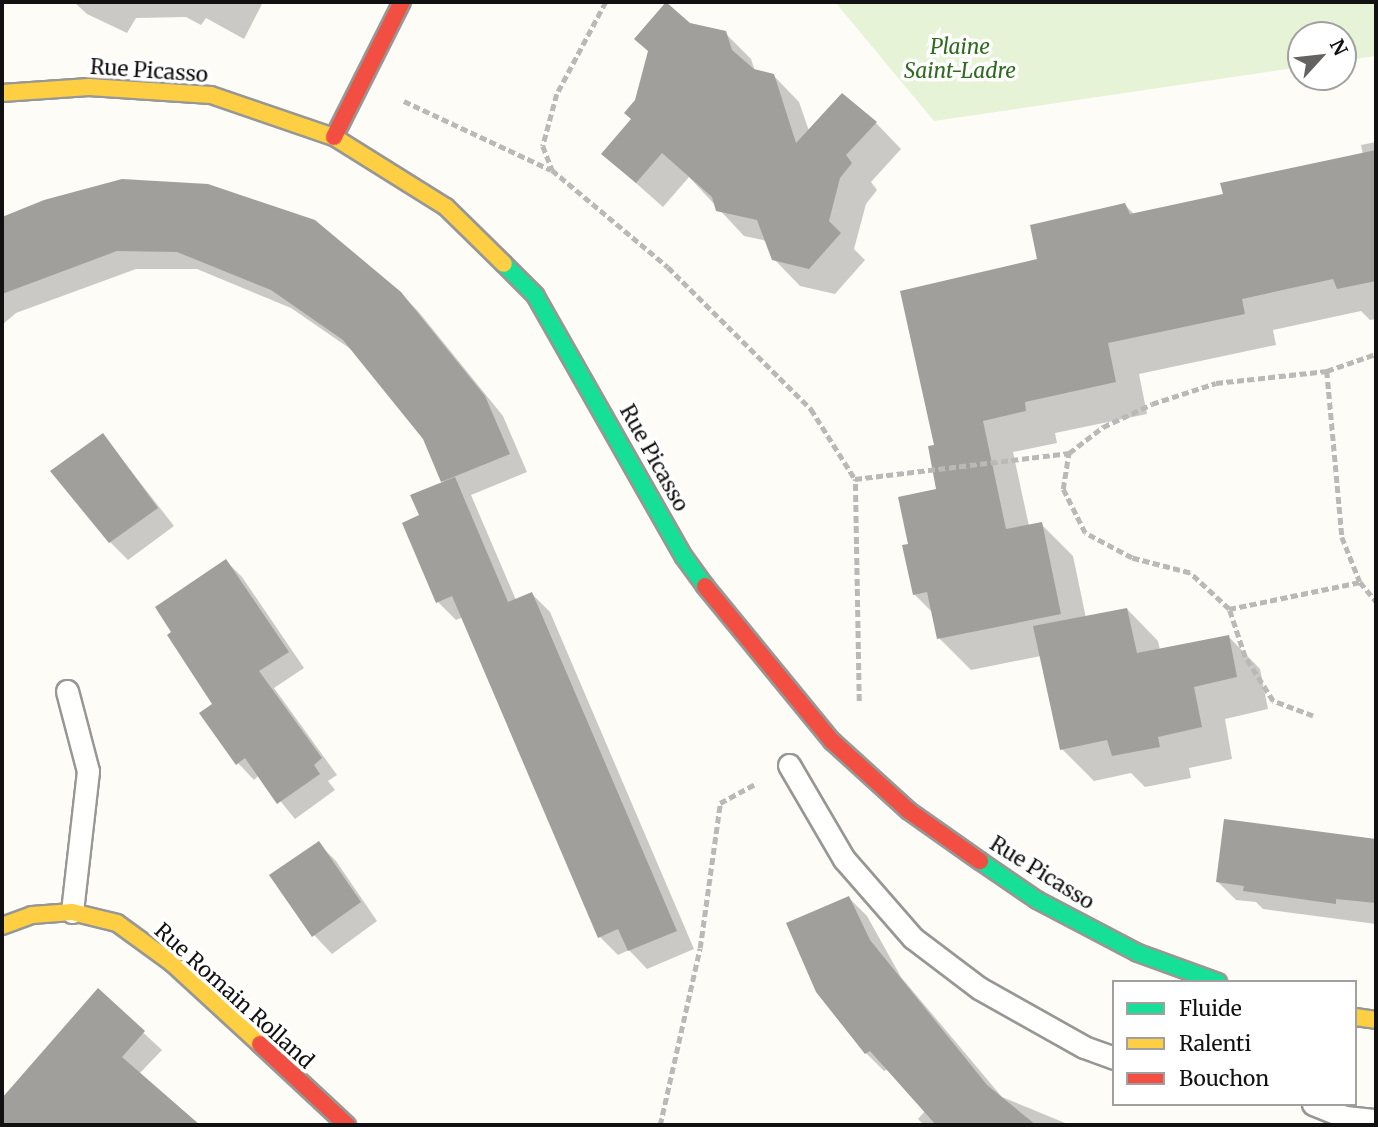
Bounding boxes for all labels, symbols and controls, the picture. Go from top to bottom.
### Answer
north arrow [1287,21,1357,91]
park label: Plaine Saint-Ladre [904,34,1016,84]
text: N [1325,35,1353,60]
street label: Rue Picasso [89,54,209,88]
street label: Rue Picasso [614,400,694,516]
street label: Rue Picasso [985,831,1099,915]
street label: Rue Romain Rolland [149,918,319,1074]
legend [1112,980,1357,1106]
text: Fluide [1179,995,1242,1022]
text: Ralenti [1179,1030,1251,1057]
text: Bouchon [1179,1065,1269,1092]

